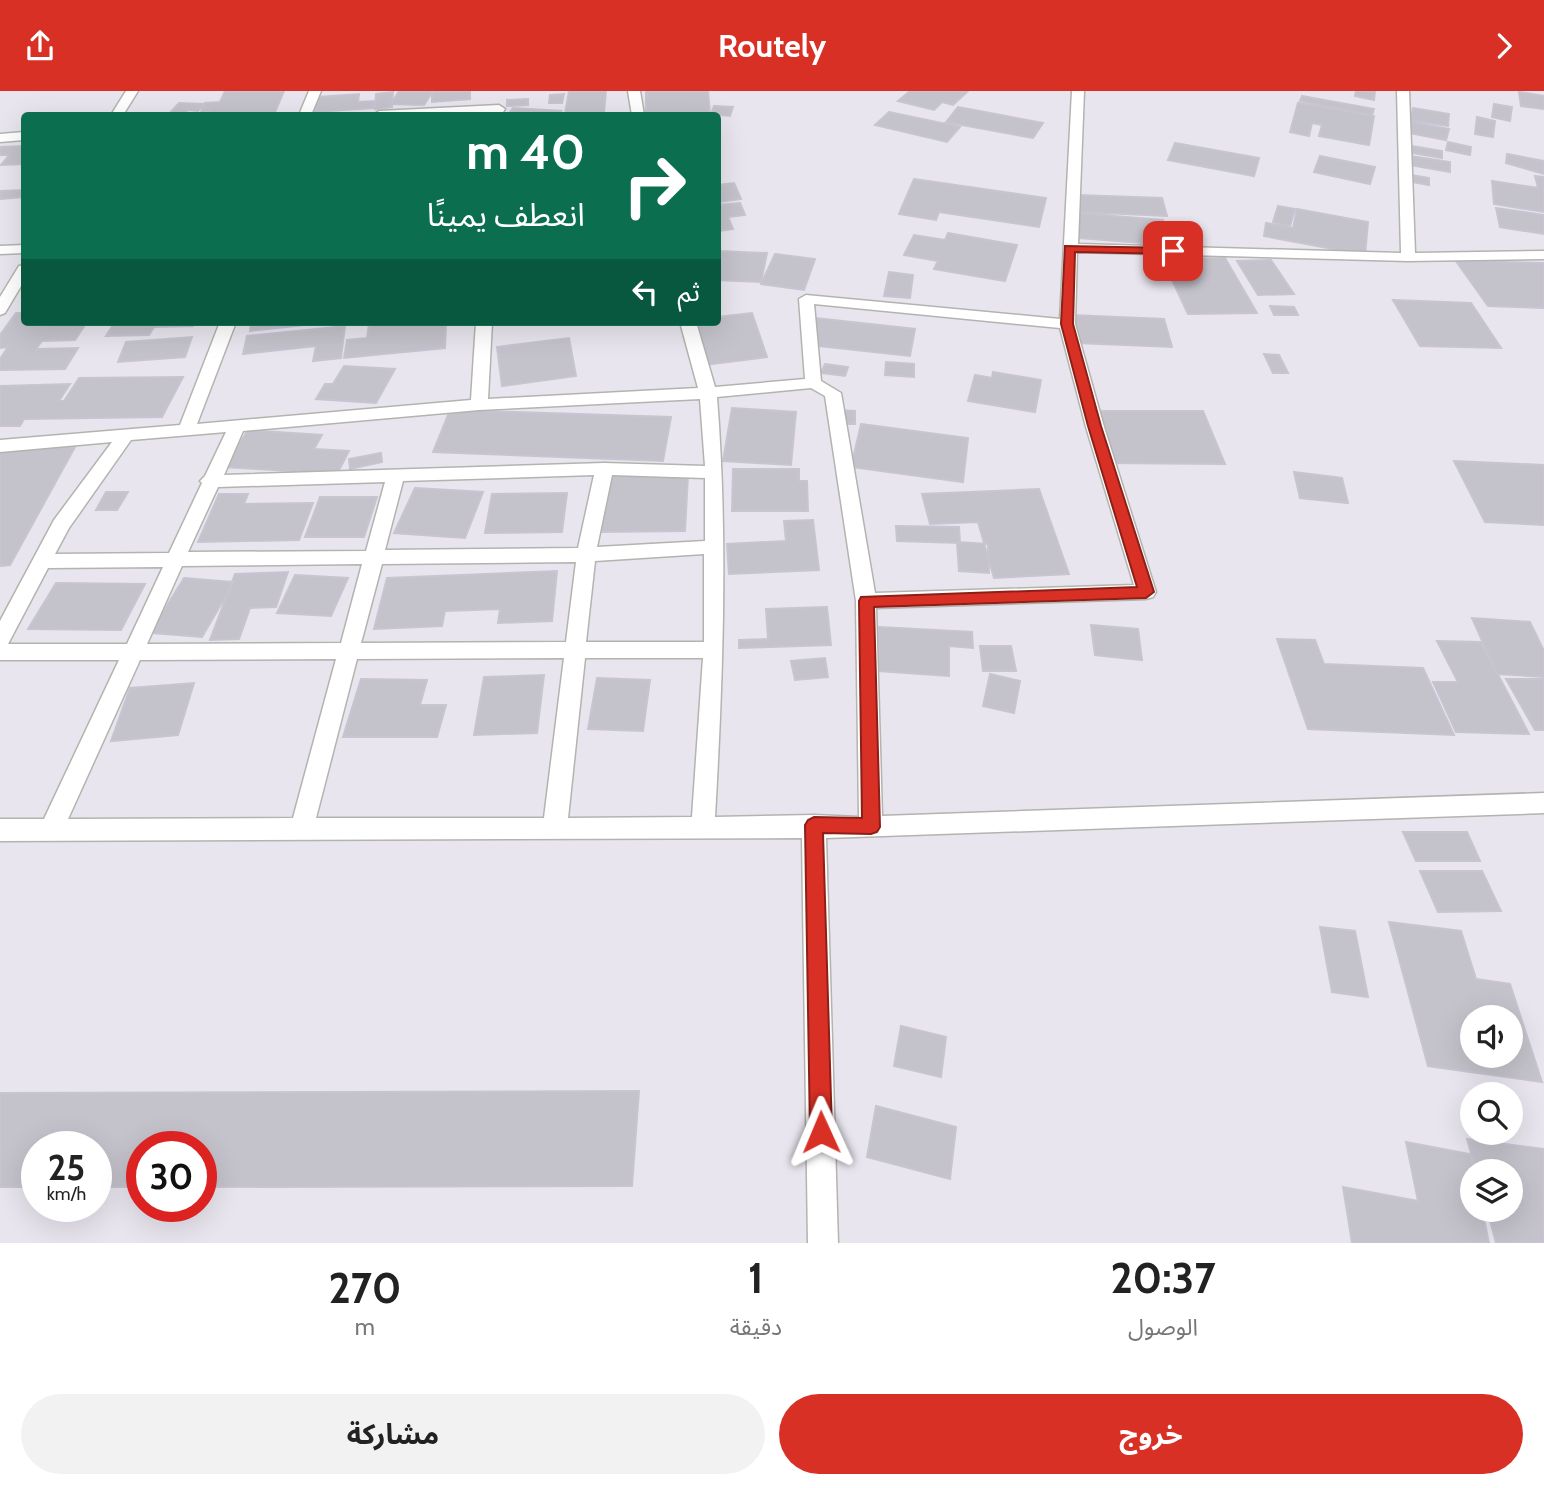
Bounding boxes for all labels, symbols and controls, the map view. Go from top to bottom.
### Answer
text: Routely [718,26,826,65]
icon: share [21,27,59,65]
icon: forward [1485,27,1523,65]
text: 40 m [466,122,585,181]
icon: right [609,140,700,231]
text: انعطف يمينًا [427,195,585,234]
pin [1143,221,1203,281]
icon: arrive [1154,232,1192,270]
icon: left [626,273,664,311]
text: ثم [678,276,700,308]
map controls [1460,1005,1523,1222]
button: sound [1460,1005,1523,1068]
button: search [1460,1082,1523,1145]
position arrow [784,1095,858,1169]
speed limit sign: 30 [126,1131,217,1222]
text: 25 [48,1146,85,1189]
button: layers [1460,1159,1523,1222]
text: km/h [47,1183,86,1205]
text: 1 [748,1252,764,1304]
text: 20:37 [1110,1252,1216,1304]
text: 270 [328,1262,401,1314]
text: m [355,1313,375,1341]
text: دقيقة [730,1313,782,1341]
text: الوصول [1128,1313,1198,1341]
button: مشاركة [21,1394,765,1474]
button: خروج [779,1394,1523,1474]

